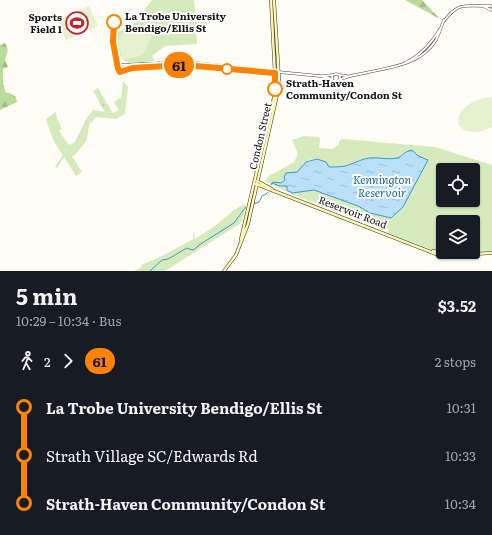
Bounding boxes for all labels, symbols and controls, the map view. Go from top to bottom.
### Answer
place label: La Trobe University Bendigo/Ellis St [125,8,227,35]
place label: Sports Field 1 [29,9,62,36]
sports icon: Sports Field 1 [64,10,90,36]
marker: La Trobe University Bendigo/Ellis St [106,14,122,30]
line badge: 61 [161,52,197,78]
text: 61 [172,55,186,75]
unlabelled marker [221,63,233,75]
place label: Strath-Haven Community/Condon St [286,75,403,102]
marker: Strath-Haven Community/Condon St [267,81,283,97]
street label: Condon Street [245,101,275,171]
map controls [436,163,480,259]
button: locate [436,163,480,207]
water label: Kennington Reservoir [353,171,411,200]
street label: Reservoir Road [317,192,390,231]
button: layers [436,215,480,259]
text: 5 min [16,279,78,312]
text: $3.52 [438,294,476,317]
text: 10:29 – 10:34 · Bus [16,311,121,330]
icon: walk [16,350,38,372]
icon: forward [57,350,79,372]
text: 61 [93,351,107,371]
text: 2 [44,352,51,371]
text: 2 stops [435,352,476,371]
text: La Trobe University Bendigo/Ellis St [46,396,322,419]
text: 10:31 [447,398,476,417]
text: Strath Village SC/Edwards Rd [46,444,258,467]
text: 10:33 [445,446,476,465]
text: Strath-Haven Community/Condon St [46,492,325,515]
text: 10:34 [445,494,476,513]

